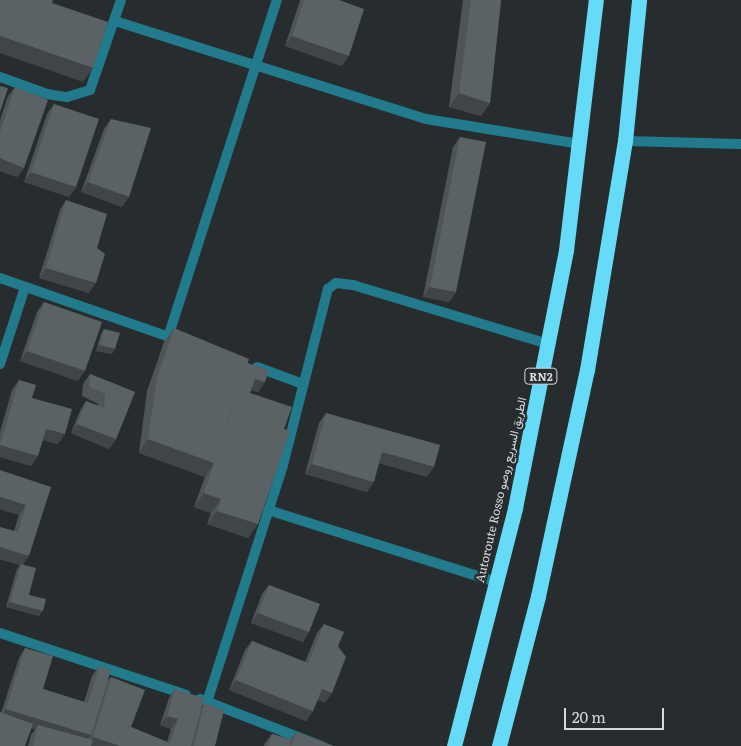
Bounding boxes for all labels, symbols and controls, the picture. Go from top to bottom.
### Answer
road number: RN2 [524,368,558,384]
street label: Autoroute Rosso الطريق السريع روصو [473,396,529,584]
scale bar [566,698,666,730]
text: 20 m [572,705,606,728]

